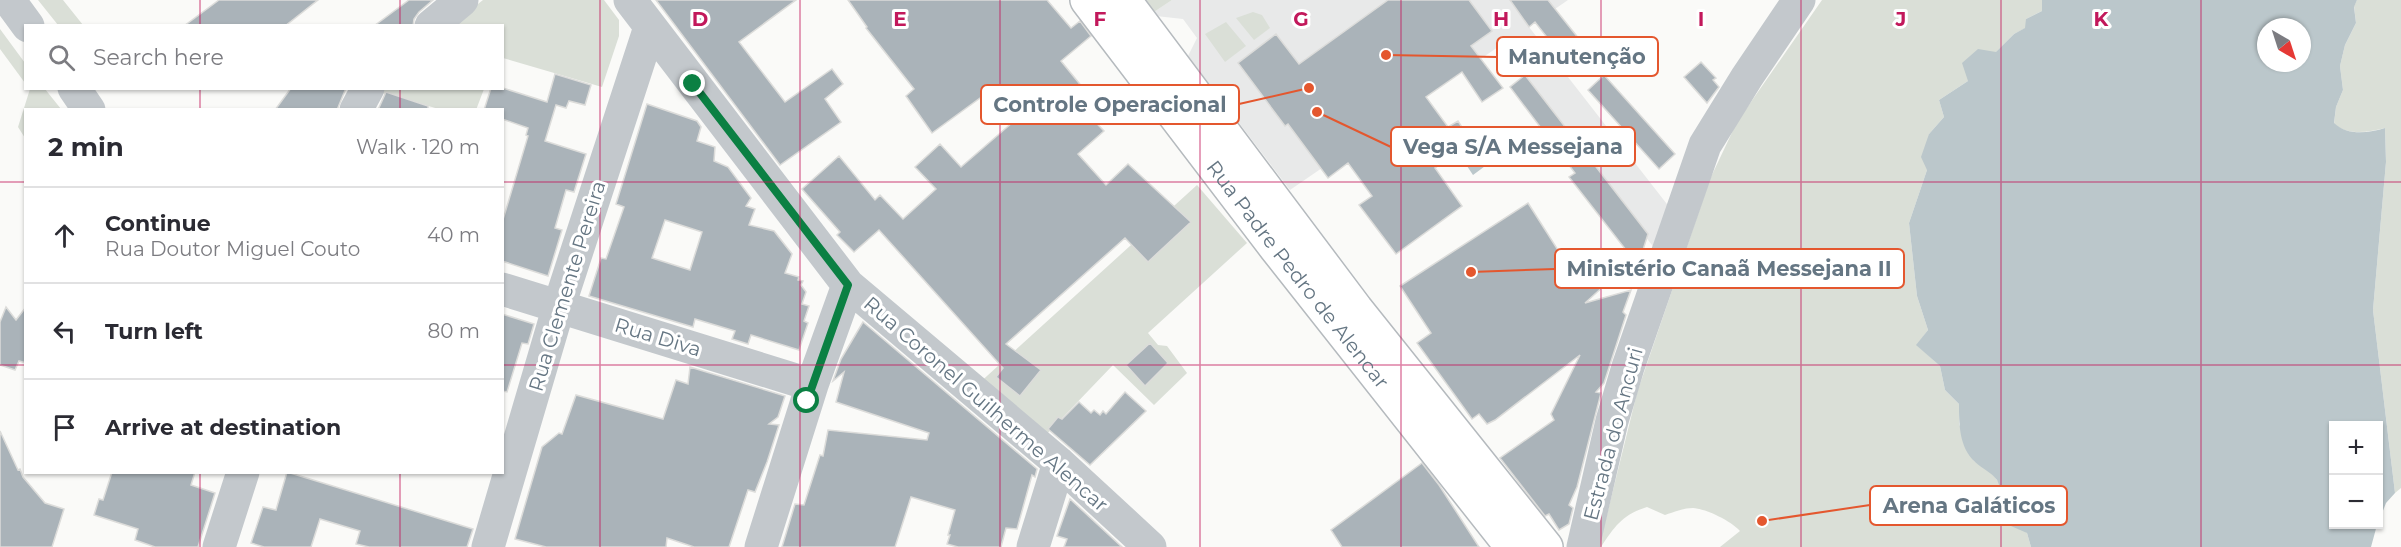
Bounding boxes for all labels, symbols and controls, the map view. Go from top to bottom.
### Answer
text: D [692,7,708,31]
text: E [893,7,907,31]
text: F [1094,7,1107,31]
text: G [1293,7,1309,31]
text: H [1493,7,1509,31]
text: I [1698,7,1704,31]
text: J [1895,7,1906,31]
text: K [2094,7,2110,31]
north arrow [2257,18,2311,72]
search box [24,24,504,90]
callout: Manutenção [1497,37,1658,76]
icon: search [45,41,78,74]
text: Search here [93,44,224,71]
text: Manutenção [1508,44,1646,69]
route end [679,70,705,96]
callout: Controle Operacional [981,85,1239,124]
text: Controle Operacional [993,92,1227,117]
callout: Vega S/A Messejana [1391,127,1635,166]
text: 2 min [48,131,124,163]
text: Vega S/A Messejana [1402,134,1623,159]
text: Walk · 120 m [356,135,480,159]
street label: Rua Padre Pedro de Alencar [1202,156,1394,393]
street label: Rua Clemente Pereira [524,178,610,394]
text: Continue [105,210,211,237]
icon: ahead [48,219,81,252]
text: 40 m [427,223,480,247]
text: Rua Doutor Miguel Couto [105,237,360,261]
callout: Ministério Canaã Messejana II [1555,249,1904,288]
text: Ministério Canaã Messejana II [1566,256,1892,281]
street label: Rua Coronel Guilherme Alencar [859,291,1113,517]
street label: Rua Diva [612,313,704,361]
icon: left [48,315,81,348]
text: Turn left [105,318,203,345]
text: 80 m [428,319,480,343]
street label: Estrada do Ancuri [1578,345,1648,523]
route start [793,387,819,413]
icon: arrive [48,411,81,444]
text: Arrive at destination [105,414,341,441]
map controls [2329,421,2383,529]
button: + [2329,421,2383,475]
button: − [2329,475,2383,529]
callout: Arena Galáticos [1870,486,2067,525]
text: Arena Galáticos [1882,493,2055,518]

